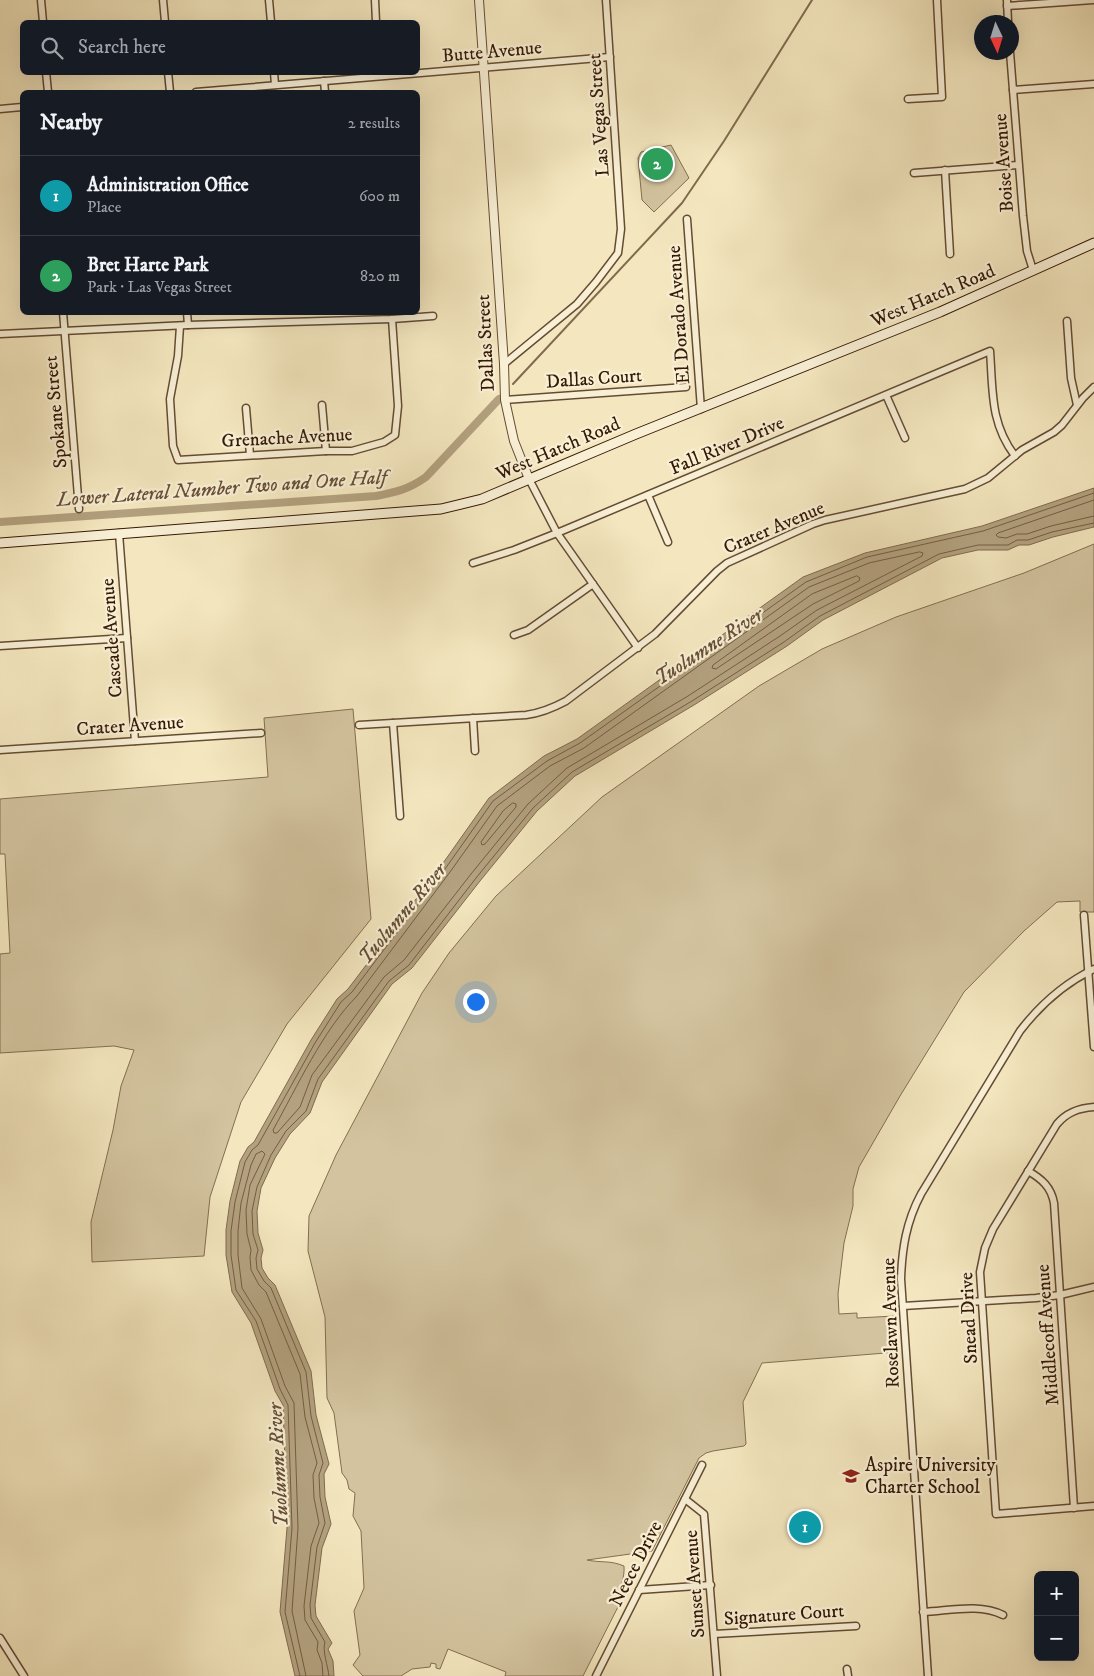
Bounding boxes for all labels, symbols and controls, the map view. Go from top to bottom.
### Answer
north arrow [974,15,1019,60]
search box [20,20,420,75]
icon: search [38,34,66,62]
text: Search here [78,36,166,59]
street label: Butte Avenue [441,36,543,68]
street label: Las Vegas Street [583,52,615,178]
text: Nearby [40,110,102,136]
text: 2 results [348,113,400,133]
street label: Boise Avenue [989,113,1019,213]
pin: 2 [641,145,673,183]
text: Administration Office [87,174,249,197]
text: 1 [53,186,59,206]
text: 600 m [359,186,400,206]
text: Place [87,197,121,217]
street label: El Dorado Avenue [663,245,695,385]
text: Bret Harte Park [87,254,209,277]
street label: West Hatch Road [867,259,999,333]
text: 2 [52,266,60,286]
text: 820 m [360,266,400,286]
text: Park · Las Vegas Street [87,277,232,297]
street label: Dallas Street [472,294,500,392]
street label: Spokane Street [40,355,72,469]
street label: Dallas Court [545,364,643,394]
street label: West Hatch Road [492,412,624,486]
street label: Fall River Drive [666,412,788,480]
street label: Grenache Avenue [221,423,353,453]
water label: Lower Lateral Number Two and One Half [55,465,392,513]
street label: Crater Avenue [720,496,828,560]
street label: Cascade Avenue [96,577,128,698]
water label: Tuolumne River [650,602,769,691]
street label: Crater Avenue [76,711,185,741]
water label: Tuolumne River [353,857,454,970]
your location [463,989,489,1015]
street label: Roselawn Avenue [877,1257,905,1389]
street label: Middlecoff Avenue [1032,1263,1064,1406]
street label: Snead Drive [955,1272,983,1364]
water label: Tuolumne River [263,1400,295,1528]
place label: Aspire University Charter School [865,1454,996,1499]
school or university icon: Aspire University Charter School [841,1466,861,1486]
pin: 1 [789,1508,821,1546]
street label: Neece Drive [605,1517,668,1611]
street label: Sunset Avenue [680,1529,710,1639]
map controls [1034,1571,1079,1661]
button: + [1034,1571,1079,1616]
street label: Signature Court [723,1599,845,1631]
button: − [1034,1616,1079,1661]

